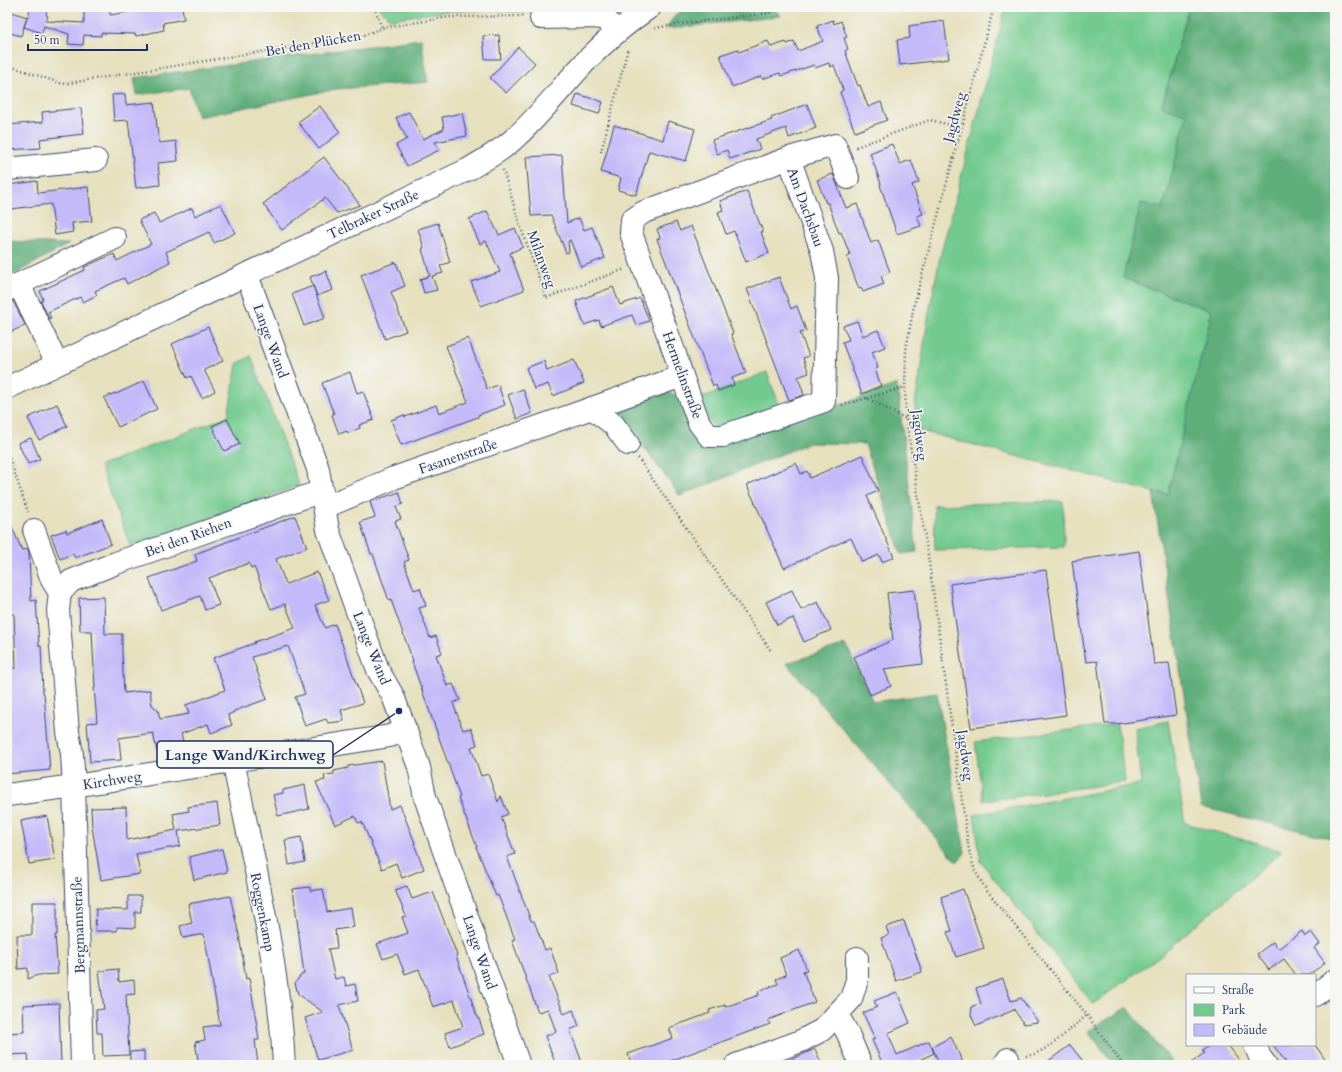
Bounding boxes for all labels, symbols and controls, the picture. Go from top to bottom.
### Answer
scale bar [28,26,147,52]
street label: Bei den Plücken [264,26,362,61]
text: 50 m [34,32,61,48]
street label: Jagdweg [938,90,970,146]
street label: Am Dachsbau [782,165,829,250]
street label: Telbraker Straße [324,185,422,244]
street label: Milanweg [522,228,561,291]
street label: Lange Wand [248,302,293,381]
street label: Hermelinstraße [658,329,707,422]
street label: Jagdweg [907,406,932,462]
street label: Fasanenstraße [416,434,500,479]
street label: Bei den Riehen [142,513,234,562]
street label: Lange Wand [348,609,395,688]
street label: Jagdweg [952,726,979,782]
callout: Lange Wand/Kirchweg [157,741,333,768]
text: Lange Wand/Kirchweg [165,745,325,765]
street label: Kirchweg [81,766,143,794]
street label: Roggenkamp [246,871,279,953]
street label: Bergmannstraße [67,876,90,974]
street label: Lange Wand [458,912,501,992]
legend [1186,974,1316,1046]
text: Straße [1222,982,1254,998]
text: Park [1222,1002,1246,1018]
text: Gebäude [1222,1022,1267,1038]

